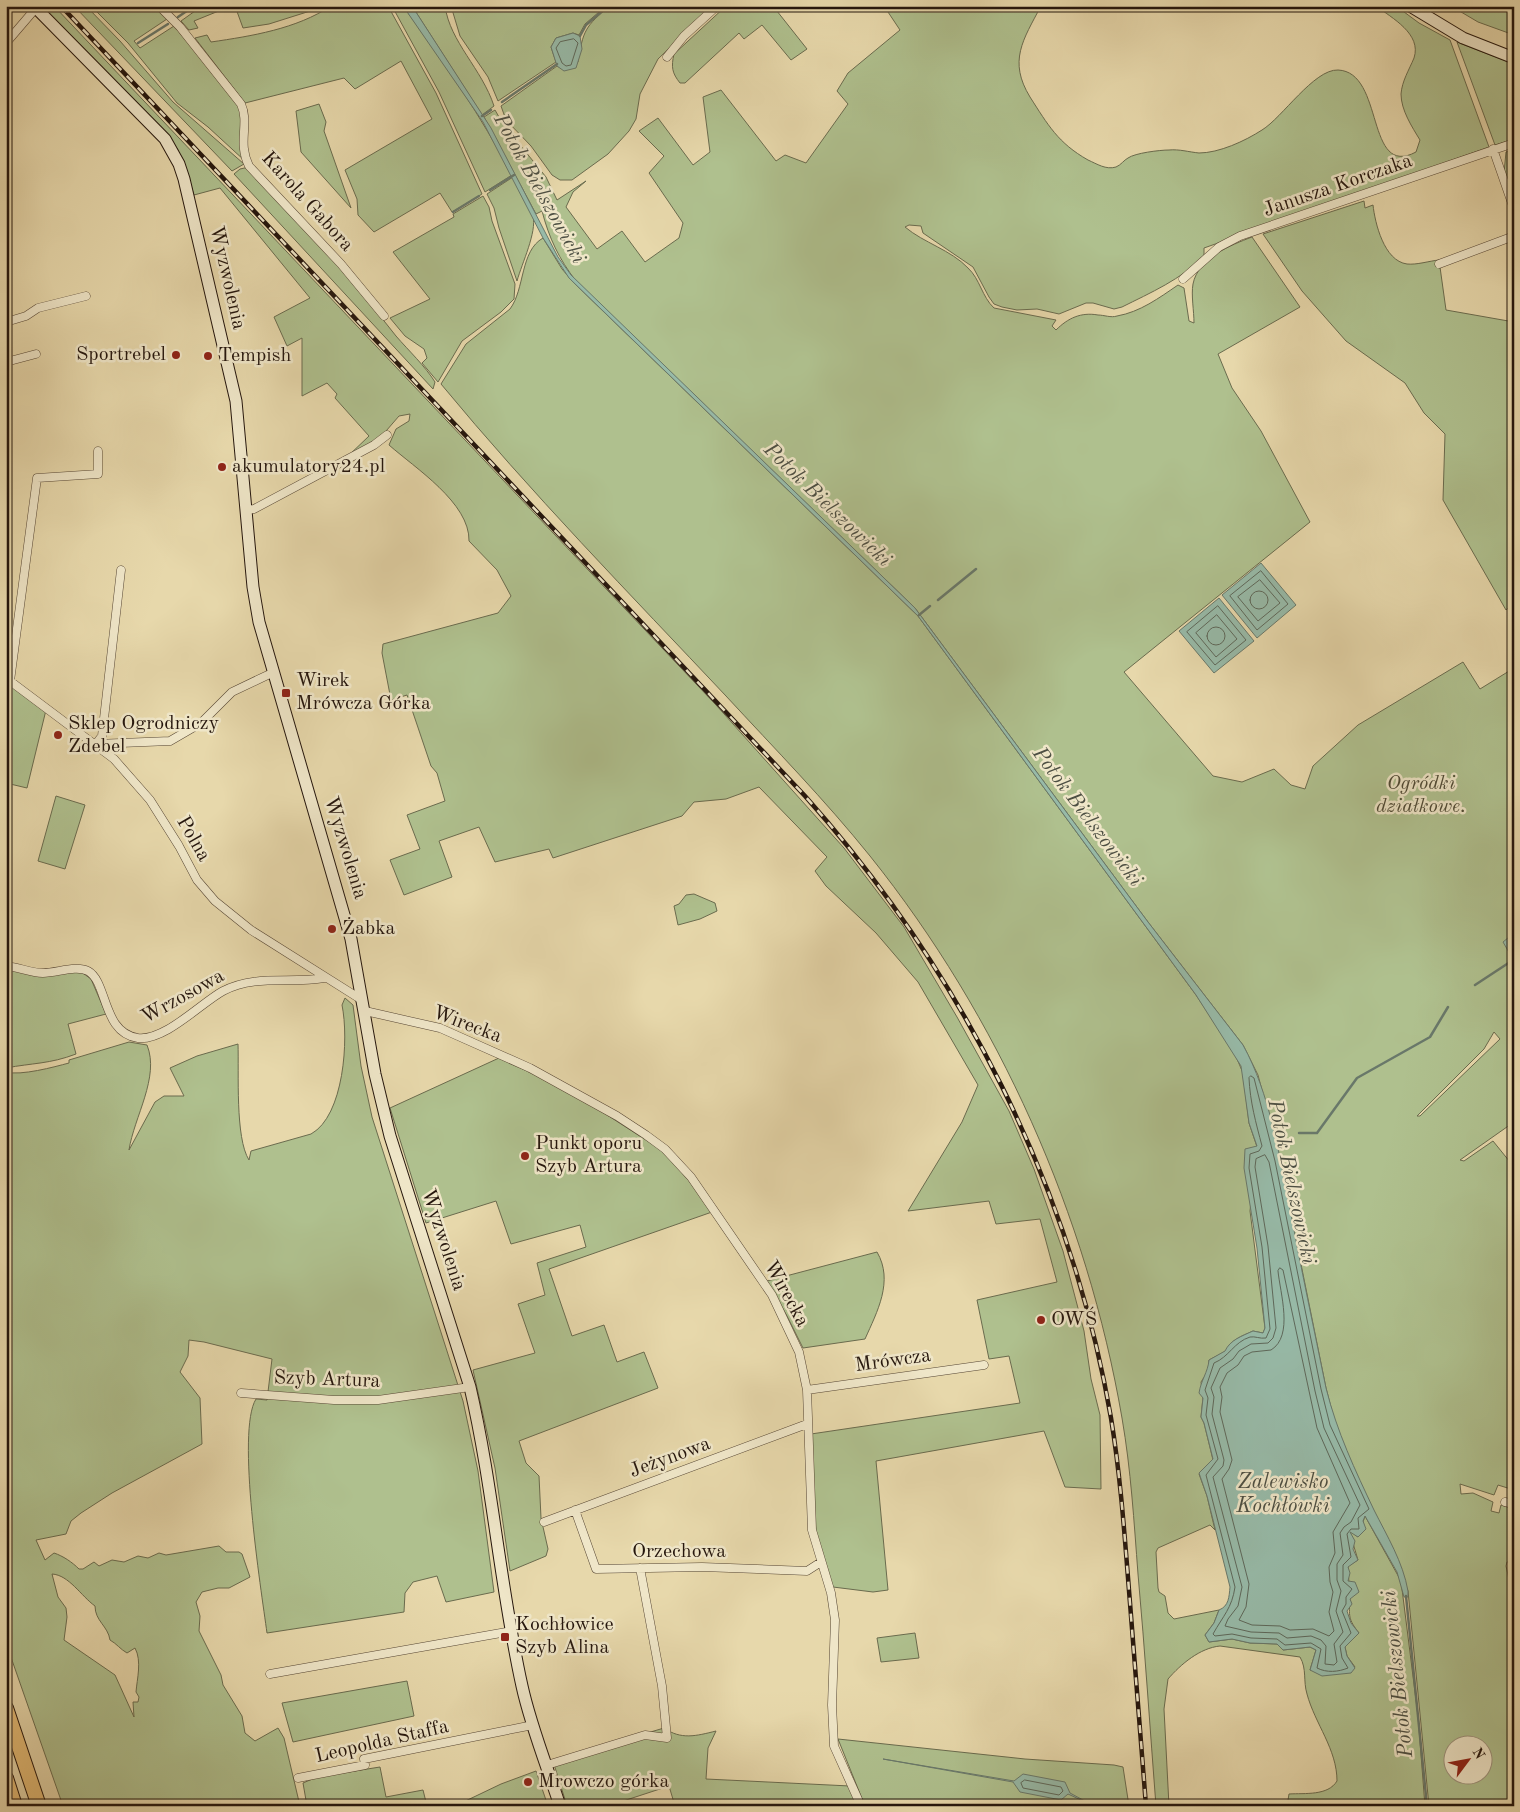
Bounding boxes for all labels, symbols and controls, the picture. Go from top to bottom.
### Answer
water label: Potok Bielszowicki [489,109,589,268]
street label: Karola Gabora [257,148,357,256]
street label: Janusza Korczaka [1261,151,1415,221]
street label: Wyzwolenia [205,224,249,332]
place label: Sportrebel [76,345,166,365]
place label: Tempish [218,346,291,366]
marker: Sportrebel [170,349,182,361]
marker: Tempish [202,350,214,362]
water label: Potok Bielszowicki [758,438,895,571]
place label: akumulatory24.pl [232,457,385,477]
marker: akumulatory24.pl [216,461,228,473]
place label: Wirek Mrówcza Górka [296,671,431,714]
marker: Wirek Mrówcza Górka [280,687,292,699]
place label: Sklep Ogrodniczy Zdebel [68,714,219,757]
marker: Sklep Ogrodniczy Zdebel [52,729,64,741]
water label: Potok Bielszowicki [1027,743,1146,891]
park label: Ogródki działkowe. [1376,774,1466,817]
street label: Wyzwolenia [320,794,370,902]
street label: Polna [172,813,214,865]
place label: Żabka [342,917,396,939]
marker: Żabka [326,923,338,935]
street label: Wrzosowa [138,966,228,1028]
street label: Wirecka [430,1003,504,1047]
water label: Potok Bielszowicki [1263,1097,1319,1266]
place label: Punkt oporu Szyb Artura [535,1134,642,1177]
marker: Punkt oporu Szyb Artura [519,1150,531,1162]
street label: Wyzwolenia [417,1187,469,1294]
street label: Wirecka [760,1258,812,1331]
place label: OWŚ [1051,1306,1097,1330]
marker: OWŚ [1035,1314,1047,1326]
street label: Mrówcza [854,1346,932,1376]
street label: Szyb Artura [273,1368,381,1392]
street label: Jeżynowa [627,1434,713,1482]
water label: Zalewisko Kochłówki [1235,1472,1330,1517]
street label: Orzechowa [632,1542,726,1562]
water label: Potok Bielszowicki [1379,1589,1417,1760]
place label: Kochłowice Szyb Alina [515,1615,614,1658]
marker: Kochłowice Szyb Alina [499,1631,511,1643]
street label: Leopolda Staffa [313,1717,451,1767]
north arrow [1442,1734,1492,1784]
text: N [1469,1745,1487,1762]
place label: Mrowczo górka [538,1772,669,1792]
marker: Mrowczo górka [522,1776,534,1788]

